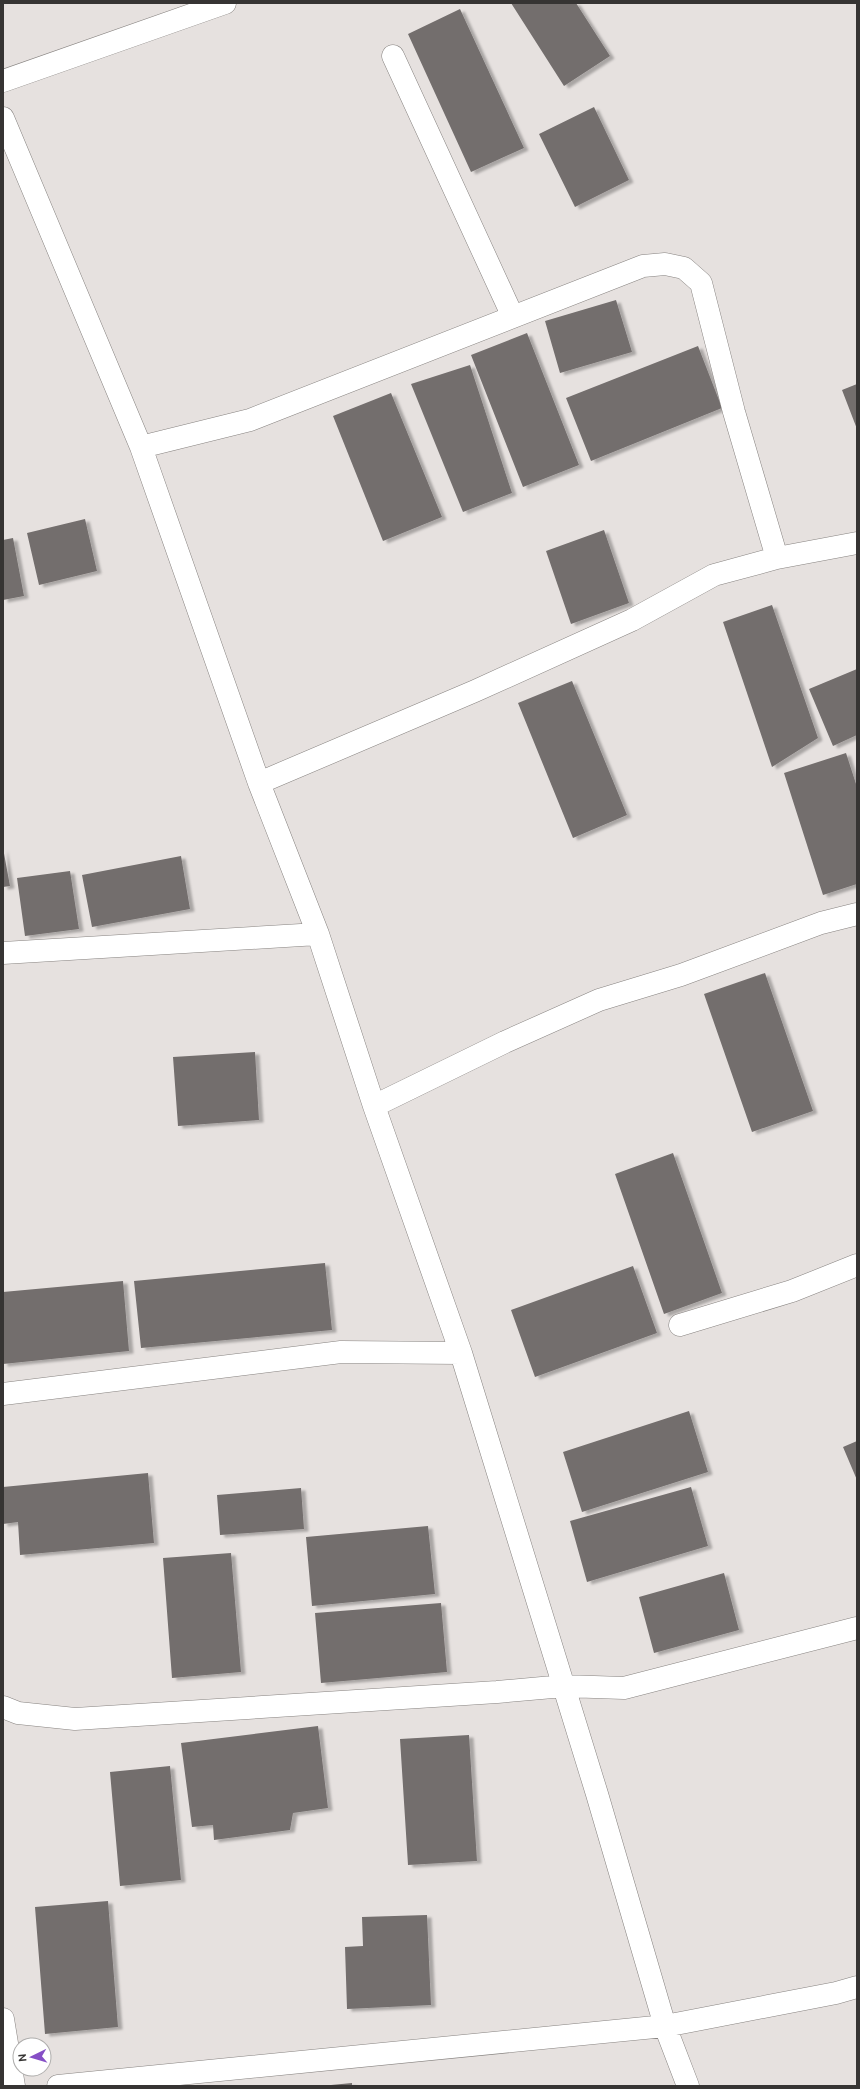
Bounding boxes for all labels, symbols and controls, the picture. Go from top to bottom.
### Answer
north arrow [12,2037,52,2077]
text: N [16,2053,28,2062]

